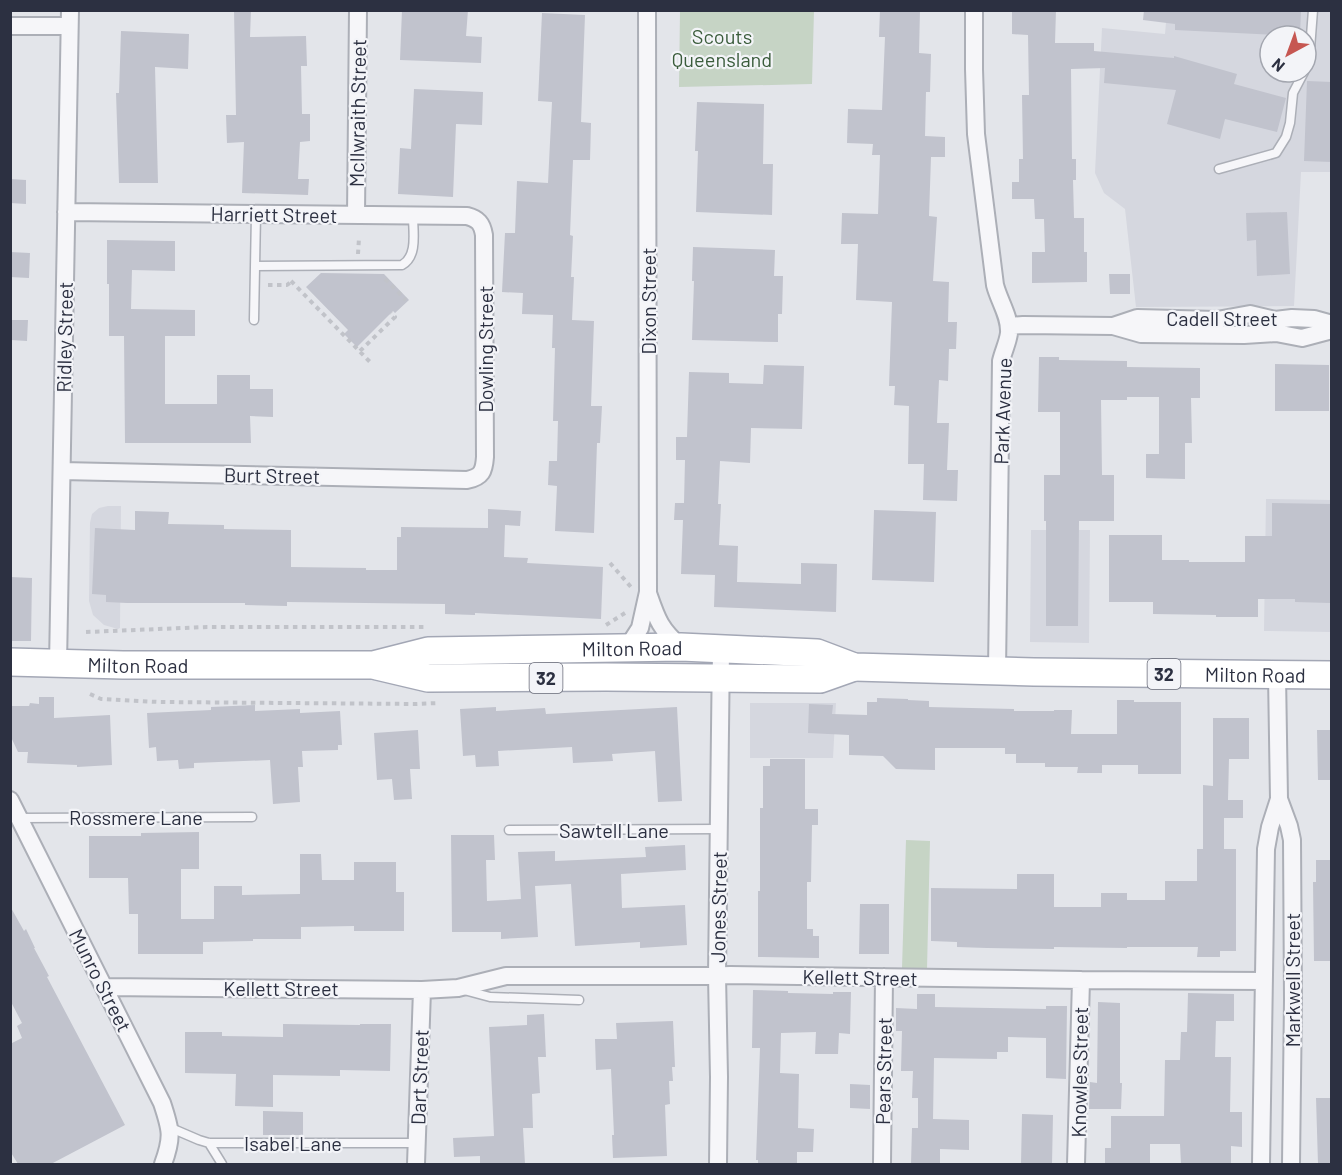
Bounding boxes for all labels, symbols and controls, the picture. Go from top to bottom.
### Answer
park label: Scouts Queensland [672,24,772,71]
north arrow [1258,24,1318,84]
street label: McIlwraith Street [344,39,370,187]
text: N [1268,55,1288,76]
street label: Harriett Street [210,201,338,227]
street label: Dixon Street [636,248,660,354]
street label: Ridley Street [51,281,77,393]
street label: Dowling Street [473,285,497,413]
street label: Cadell Street [1166,306,1278,330]
street label: Park Avenue [988,357,1016,465]
street label: Burt Street [224,462,320,488]
street label: Milton Road [582,635,683,661]
street label: Milton Road [87,652,188,677]
road number: 32 [1148,659,1180,689]
street label: Milton Road [1205,662,1306,687]
road number: 32 [530,663,562,693]
street label: Rossmere Lane [69,805,203,829]
street label: Sawtell Lane [559,818,669,842]
street label: Jones Street [705,851,731,963]
street label: Markwell Street [1280,913,1304,1047]
street label: Munro Street [65,924,137,1036]
street label: Kellett Street [802,964,918,990]
street label: Kellett Street [223,976,339,1000]
street label: Knowles Street [1066,1006,1092,1138]
street label: Pears Street [870,1017,896,1125]
street label: Dart Street [405,1029,433,1125]
street label: Isabel Lane [244,1131,342,1155]

